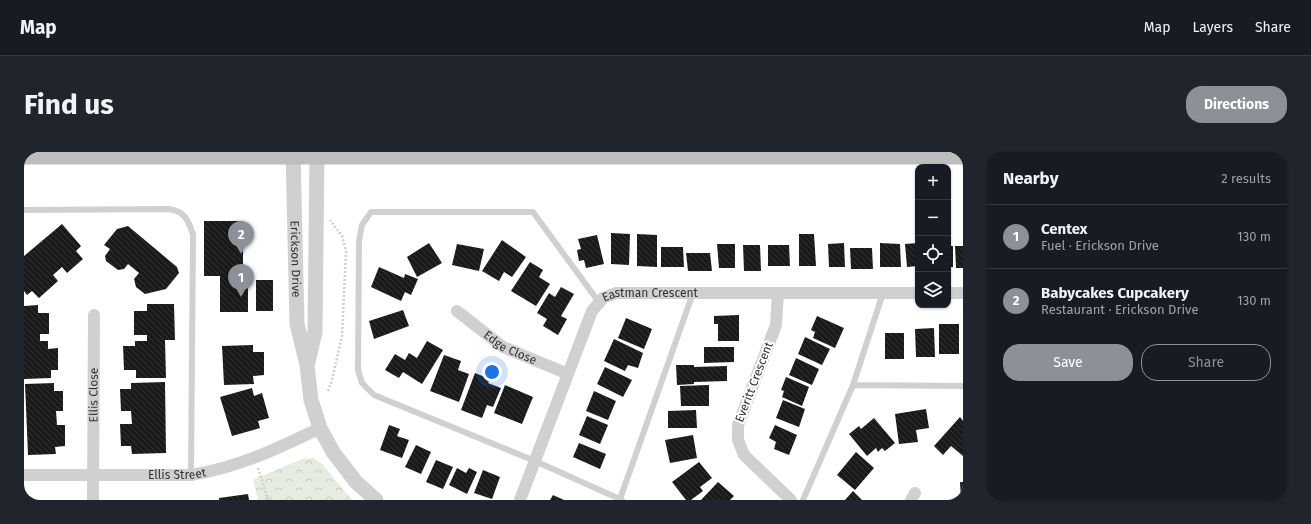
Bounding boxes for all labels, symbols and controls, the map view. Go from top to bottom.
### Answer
text: Map [20,16,57,39]
text: Map [1144,19,1170,36]
text: Layers [1192,19,1233,36]
text: Share [1255,19,1291,36]
button: Directions [1186,86,1287,123]
text: Find us [24,88,114,121]
map controls [915,164,951,308]
button: + [915,164,951,200]
text: Nearby [1003,168,1058,189]
text: 2 results [1221,171,1271,186]
button: − [915,200,951,236]
street label: Erickson Drive [288,220,303,298]
text: Centex [1041,220,1088,238]
pin: 2 [228,221,254,254]
text: 1 [1013,229,1019,244]
text: 130 m [1237,229,1271,244]
button: locate [915,236,951,272]
text: Fuel · Erickson Drive [1041,238,1159,253]
pin: 1 [228,264,254,297]
button: layers [915,272,951,308]
text: Babycakes Cupcakery [1041,284,1189,302]
street label: Eastman Crescent [600,286,699,305]
text: 2 [1013,293,1019,308]
text: 130 m [1237,293,1271,308]
text: Restaurant · Erickson Drive [1041,302,1199,317]
street label: Edge Close [481,328,539,367]
street label: Everitt Crescent [732,339,776,424]
button: Save [1003,344,1133,381]
button: Share [1141,344,1271,381]
your location [482,362,502,382]
street label: Ellis Close [86,368,101,422]
street label: Ellis Street [148,465,208,482]

